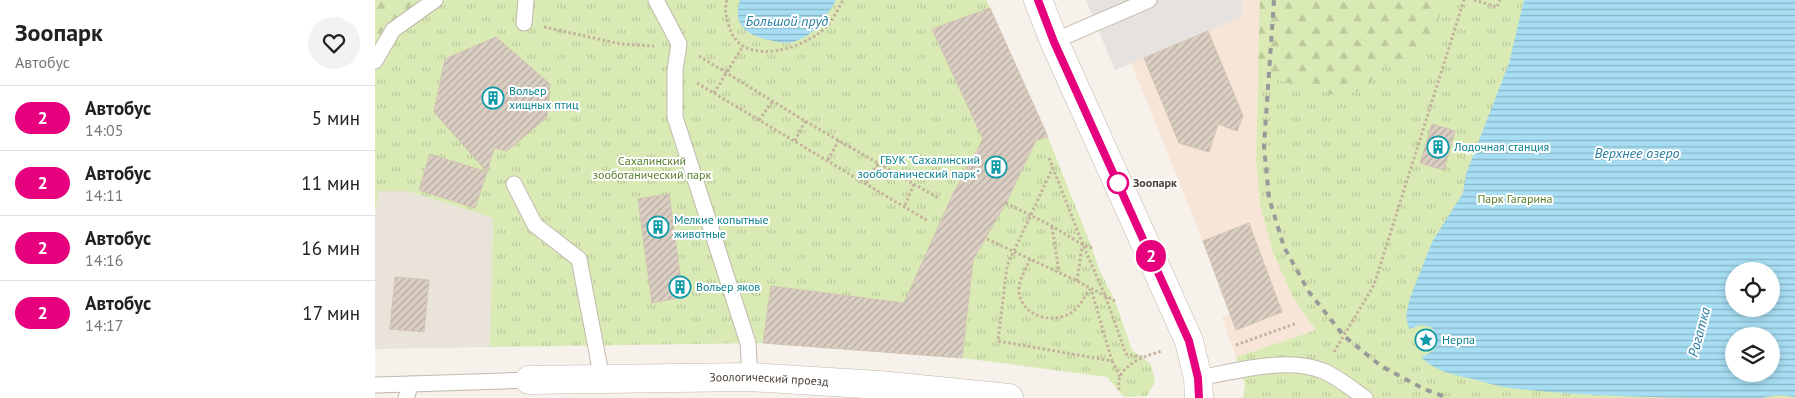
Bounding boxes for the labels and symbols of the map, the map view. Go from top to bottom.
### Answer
water label: Большой пруд [746,12,828,30]
place label: Вольер хищных птиц [509,83,579,112]
building icon: Вольер хищных птиц [481,86,505,110]
building icon: Лодочная станция [1426,135,1450,159]
place label: Лодочная станция [1453,139,1549,154]
water label: Верхнее озеро [1594,144,1680,162]
place label: ГБУК "Сахалинский зооботанический парк" [857,152,980,181]
park label: Сахалинский зооботанический парк [593,153,712,182]
building icon: ГБУК "Сахалинский зооботанический парк" [984,155,1008,179]
marker: Зоопарк [1107,172,1129,194]
place label: Зоопарк [1133,175,1177,190]
park label: Парк Гагарина [1477,191,1553,206]
place label: Мелкие копытные животные [674,212,769,241]
building icon: Мелкие копытные животные [646,215,670,239]
line badge: 2 [1135,240,1167,272]
building icon: Вольер яков [668,275,692,299]
place label: Вольер яков [696,279,760,294]
water label: Рогатка [1684,305,1714,359]
place icon: Нерпа [1414,328,1438,352]
place label: Нерпа [1442,332,1475,347]
street label: Зоологический проезд [709,369,830,389]

